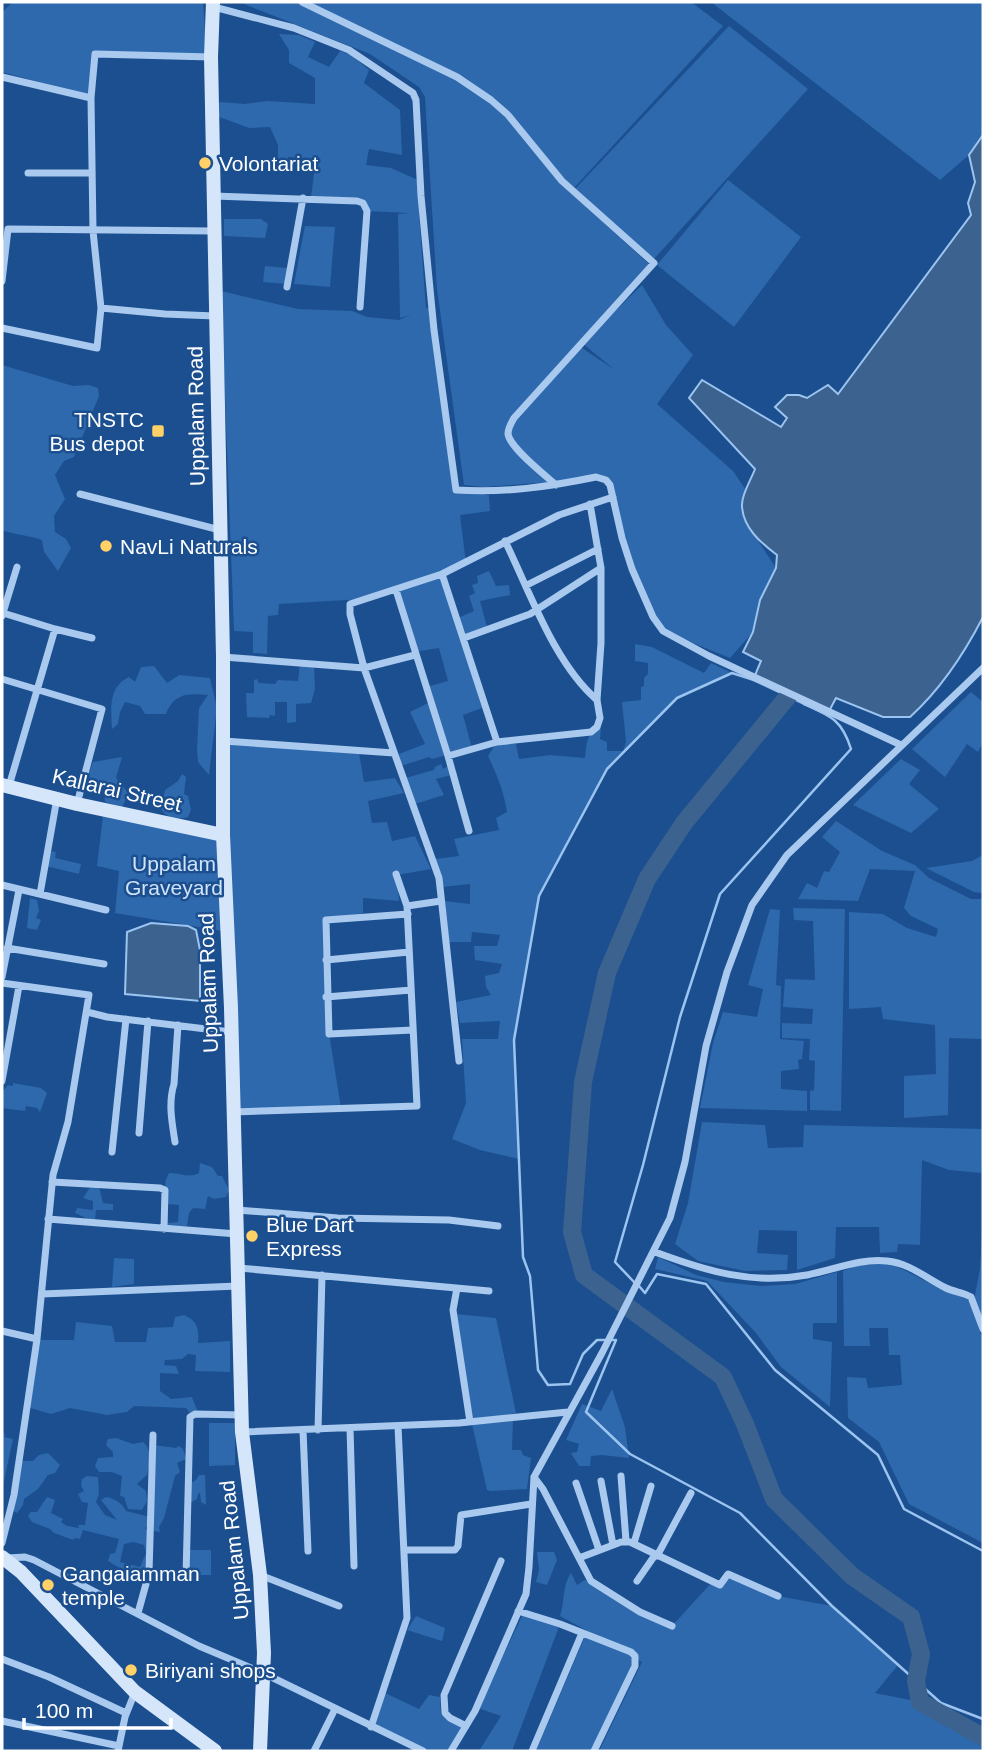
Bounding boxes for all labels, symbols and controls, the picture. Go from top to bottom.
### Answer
place label: Volontariat [219,152,318,175]
marker: Volontariat [197,155,213,171]
street label: Uppalam Road [183,346,209,486]
place label: TNSTC Bus depot [49,408,144,455]
marker: TNSTC Bus depot [150,423,166,439]
place label: NavLi Naturals [120,535,258,558]
marker: NavLi Naturals [98,538,114,554]
street label: Kallarai Street [50,764,184,816]
park label: Uppalam Graveyard [125,852,223,899]
street label: Uppalam Road [194,913,222,1053]
place label: Blue Dart Express [266,1213,354,1260]
marker: Blue Dart Express [244,1228,260,1244]
street label: Uppalam Road [215,1479,253,1621]
place label: Gangaiamman temple [62,1562,200,1609]
marker: Gangaiamman temple [40,1577,56,1593]
place label: Biriyani shops [145,1659,276,1682]
marker: Biriyani shops [123,1662,139,1678]
scale bar [24,1686,172,1730]
text: 100 m [35,1699,93,1722]

